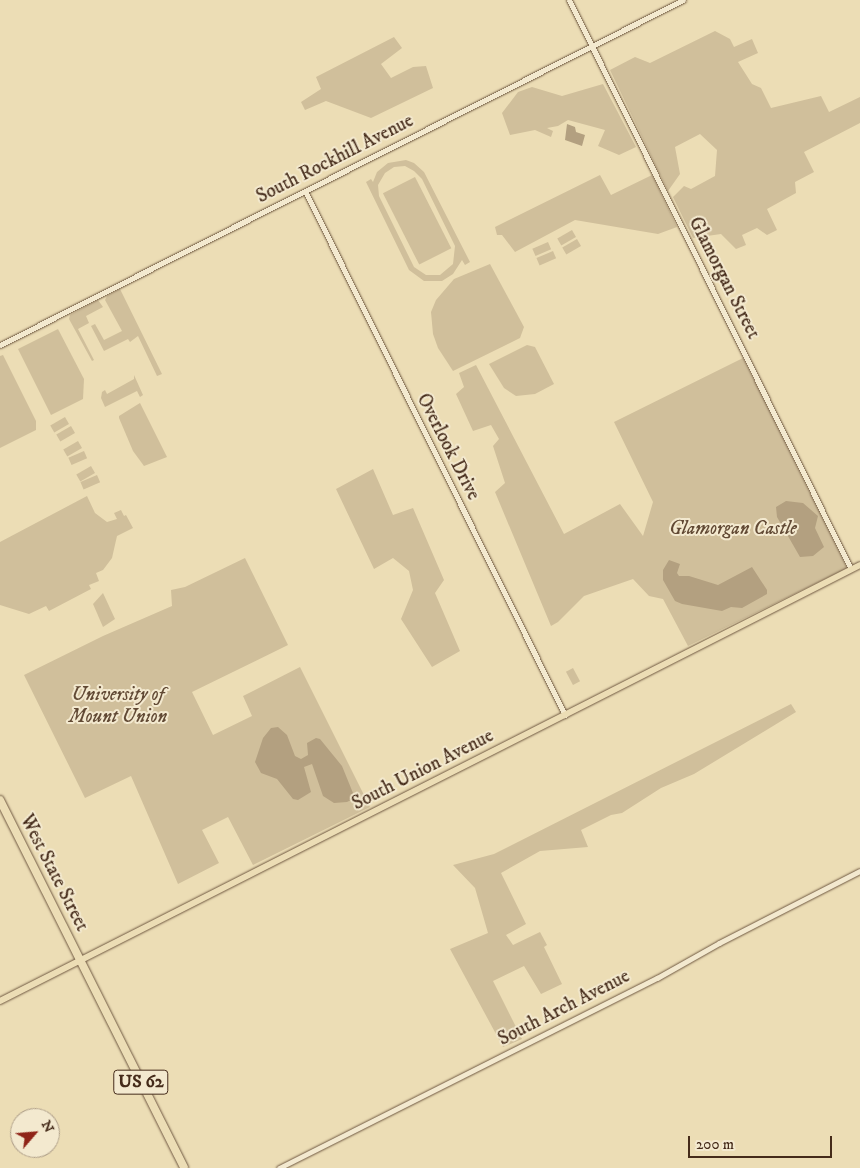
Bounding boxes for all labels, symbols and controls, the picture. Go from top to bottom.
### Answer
street label: South Rockhill Avenue [253,110,417,208]
street label: Glamorgan Street [683,213,765,343]
street label: Overlook Drive [411,390,485,504]
park label: Glamorgan Castle [669,518,797,540]
park label: University of Mount Union [69,684,167,728]
street label: South Union Avenue [348,725,498,815]
street label: West State Street [15,811,93,935]
street label: South Arch Avenue [494,965,634,1051]
road number: US 62 [112,1066,170,1098]
north arrow [10,1108,60,1158]
text: N [37,1117,58,1136]
scale bar [690,1126,834,1158]
text: 200 m [696,1135,734,1154]

